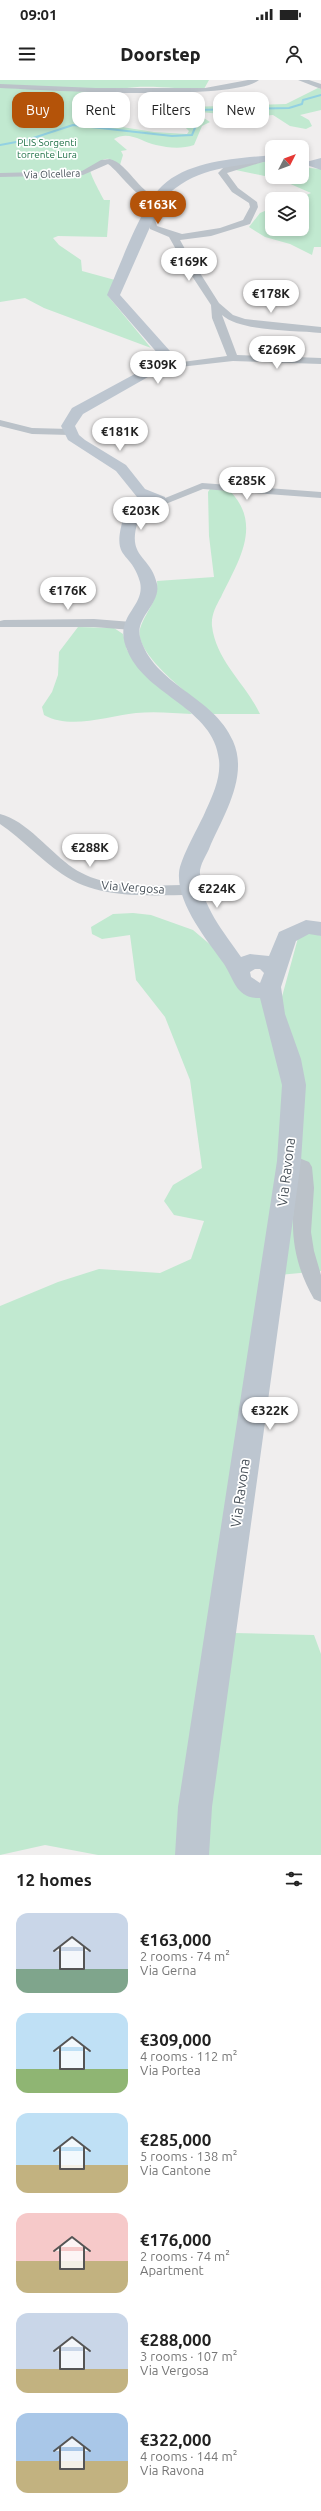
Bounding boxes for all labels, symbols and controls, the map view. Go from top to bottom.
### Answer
text: 09:01 [20,6,58,23]
icon: menu [16,43,38,65]
icon: person [283,43,305,65]
text: Doorstep [120,44,201,64]
chip: Buy [12,92,64,128]
chip: Rent [72,92,130,128]
chip: Filters [138,92,205,128]
chip: New [213,92,269,128]
park label: PLIS Sorgenti torrente Lura [17,137,77,160]
north arrow [265,140,309,184]
map controls [265,140,309,236]
street label: Via Olcellera [23,168,81,180]
pin: €163K [130,191,186,225]
button: layers [265,192,309,236]
text: €163K [139,197,177,211]
pin: €169K [161,248,217,282]
text: €169K [170,254,208,268]
pin: €178K [243,280,299,314]
text: €178K [252,286,290,300]
pin: €269K [249,336,305,370]
text: €269K [258,342,296,356]
pin: €309K [130,351,186,385]
text: €309K [139,357,177,371]
pin: €181K [92,418,148,452]
text: €181K [101,424,139,438]
pin: €285K [219,467,275,501]
text: €285K [228,473,266,487]
pin: €203K [113,497,169,531]
text: €203K [122,503,160,517]
pin: €176K [40,577,96,611]
text: €176K [49,583,87,597]
pin: €288K [62,834,118,868]
text: €288K [71,840,109,854]
pin: €224K [189,875,245,909]
street label: Via Vergosa [101,878,165,896]
text: €224K [198,881,236,895]
street label: Via Ravona [274,1137,298,1207]
pin: €322K [242,1397,298,1431]
text: €322K [251,1403,289,1417]
street label: Via Ravona [227,1458,253,1528]
icon: filters [283,1868,305,1890]
text: 12 homes [16,1870,92,1889]
icon: home [48,1929,96,1977]
text: €163,000 [140,1930,211,1949]
text: 2 rooms · 74 m² [140,1949,230,1963]
text: Via Gerna [140,1963,196,1977]
icon: home [48,2029,96,2077]
text: €309,000 [140,2030,211,2049]
text: 4 rooms · 112 m² [140,2049,237,2063]
text: Via Portea [140,2063,201,2077]
icon: home [48,2129,96,2177]
text: €285,000 [140,2130,211,2149]
text: 5 rooms · 138 m² [140,2149,237,2163]
text: Via Cantone [140,2163,211,2177]
icon: home [48,2229,96,2277]
text: €176,000 [140,2230,211,2249]
text: 2 rooms · 74 m² [140,2249,230,2263]
text: Apartment [140,2263,204,2277]
icon: home [48,2329,96,2377]
text: €288,000 [140,2330,211,2349]
text: 3 rooms · 107 m² [140,2349,237,2363]
text: Via Vergosa [140,2363,209,2377]
icon: home [48,2429,96,2477]
text: €322,000 [140,2430,211,2449]
text: 4 rooms · 144 m² [140,2449,237,2463]
text: Via Ravona [140,2463,204,2477]

